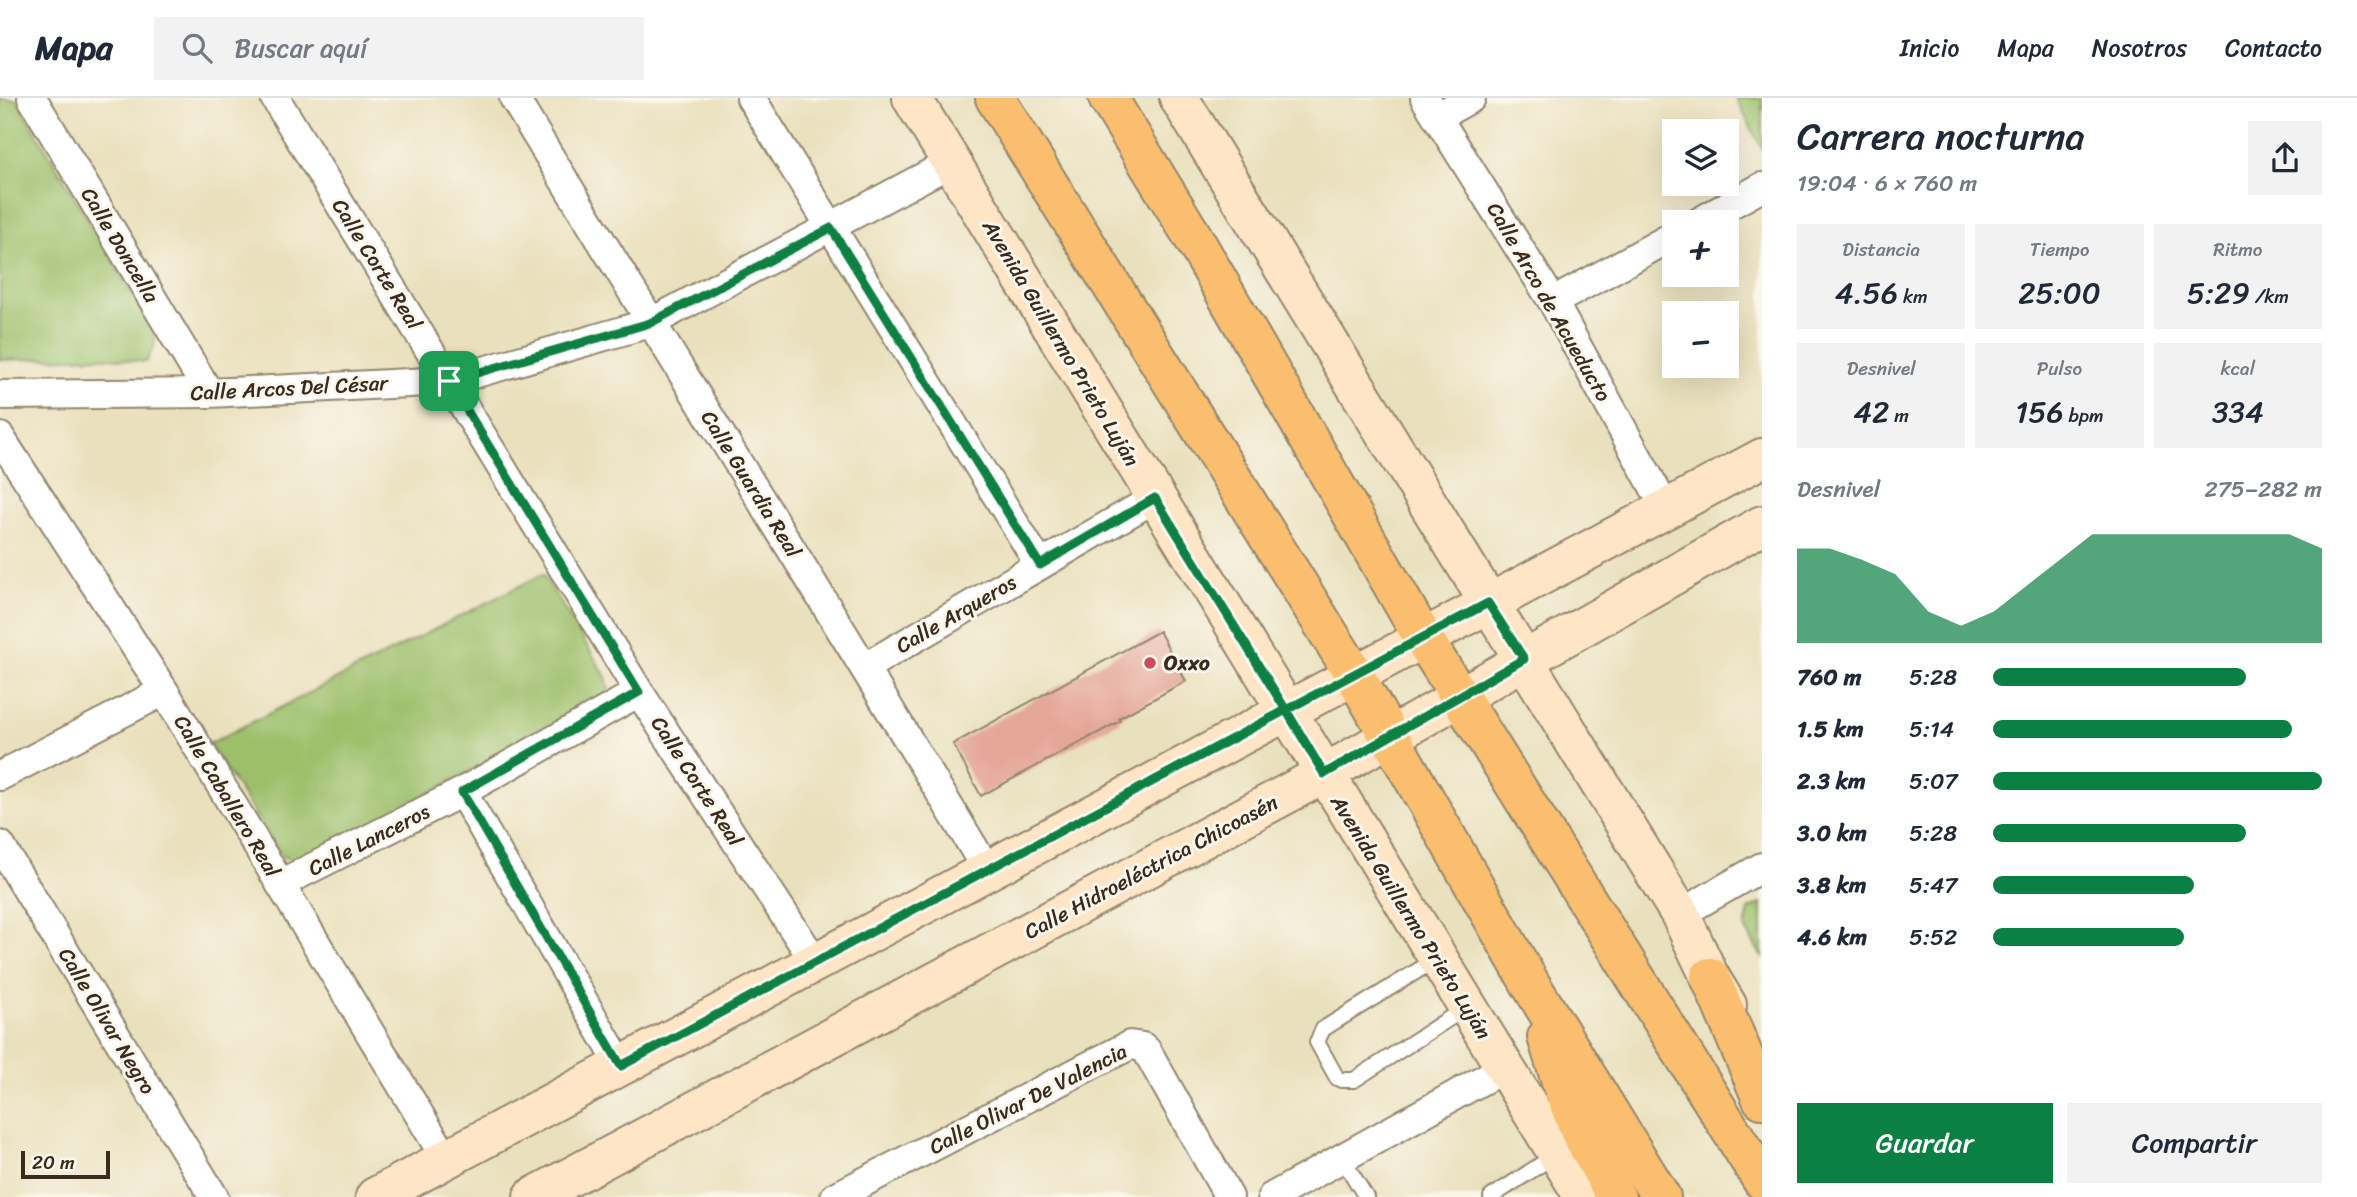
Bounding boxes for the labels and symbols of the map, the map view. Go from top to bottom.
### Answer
street label: Calle Doncella [70,179,170,311]
street label: Calle Corte Real [321,191,433,338]
street label: Calle Arco de Acueducto [1476,195,1622,409]
street label: Avenida Guillermo Prieto Luján [971,211,1150,474]
pin [419,351,479,411]
street label: Calle Arcos Del César [189,364,390,412]
street label: Calle Guardia Real [690,403,812,566]
street label: Calle Arqueros [888,564,1024,664]
place label: Oxxo [1164,644,1210,682]
marker: Oxxo [1142,655,1158,671]
street label: Calle Caballero Real [163,707,291,886]
street label: Calle Corte Real [640,708,754,855]
street label: Calle Hidroeléctrica Chicoasén [1017,784,1285,950]
street label: Avenida Guillermo Prieto Luján [1319,786,1502,1047]
street label: Calle Lanceros [301,793,437,887]
street label: Calle Olivar Negro [48,940,166,1102]
street label: Calle Olivar De Valencia [922,1032,1134,1166]
scale bar [21,1148,110,1180]

